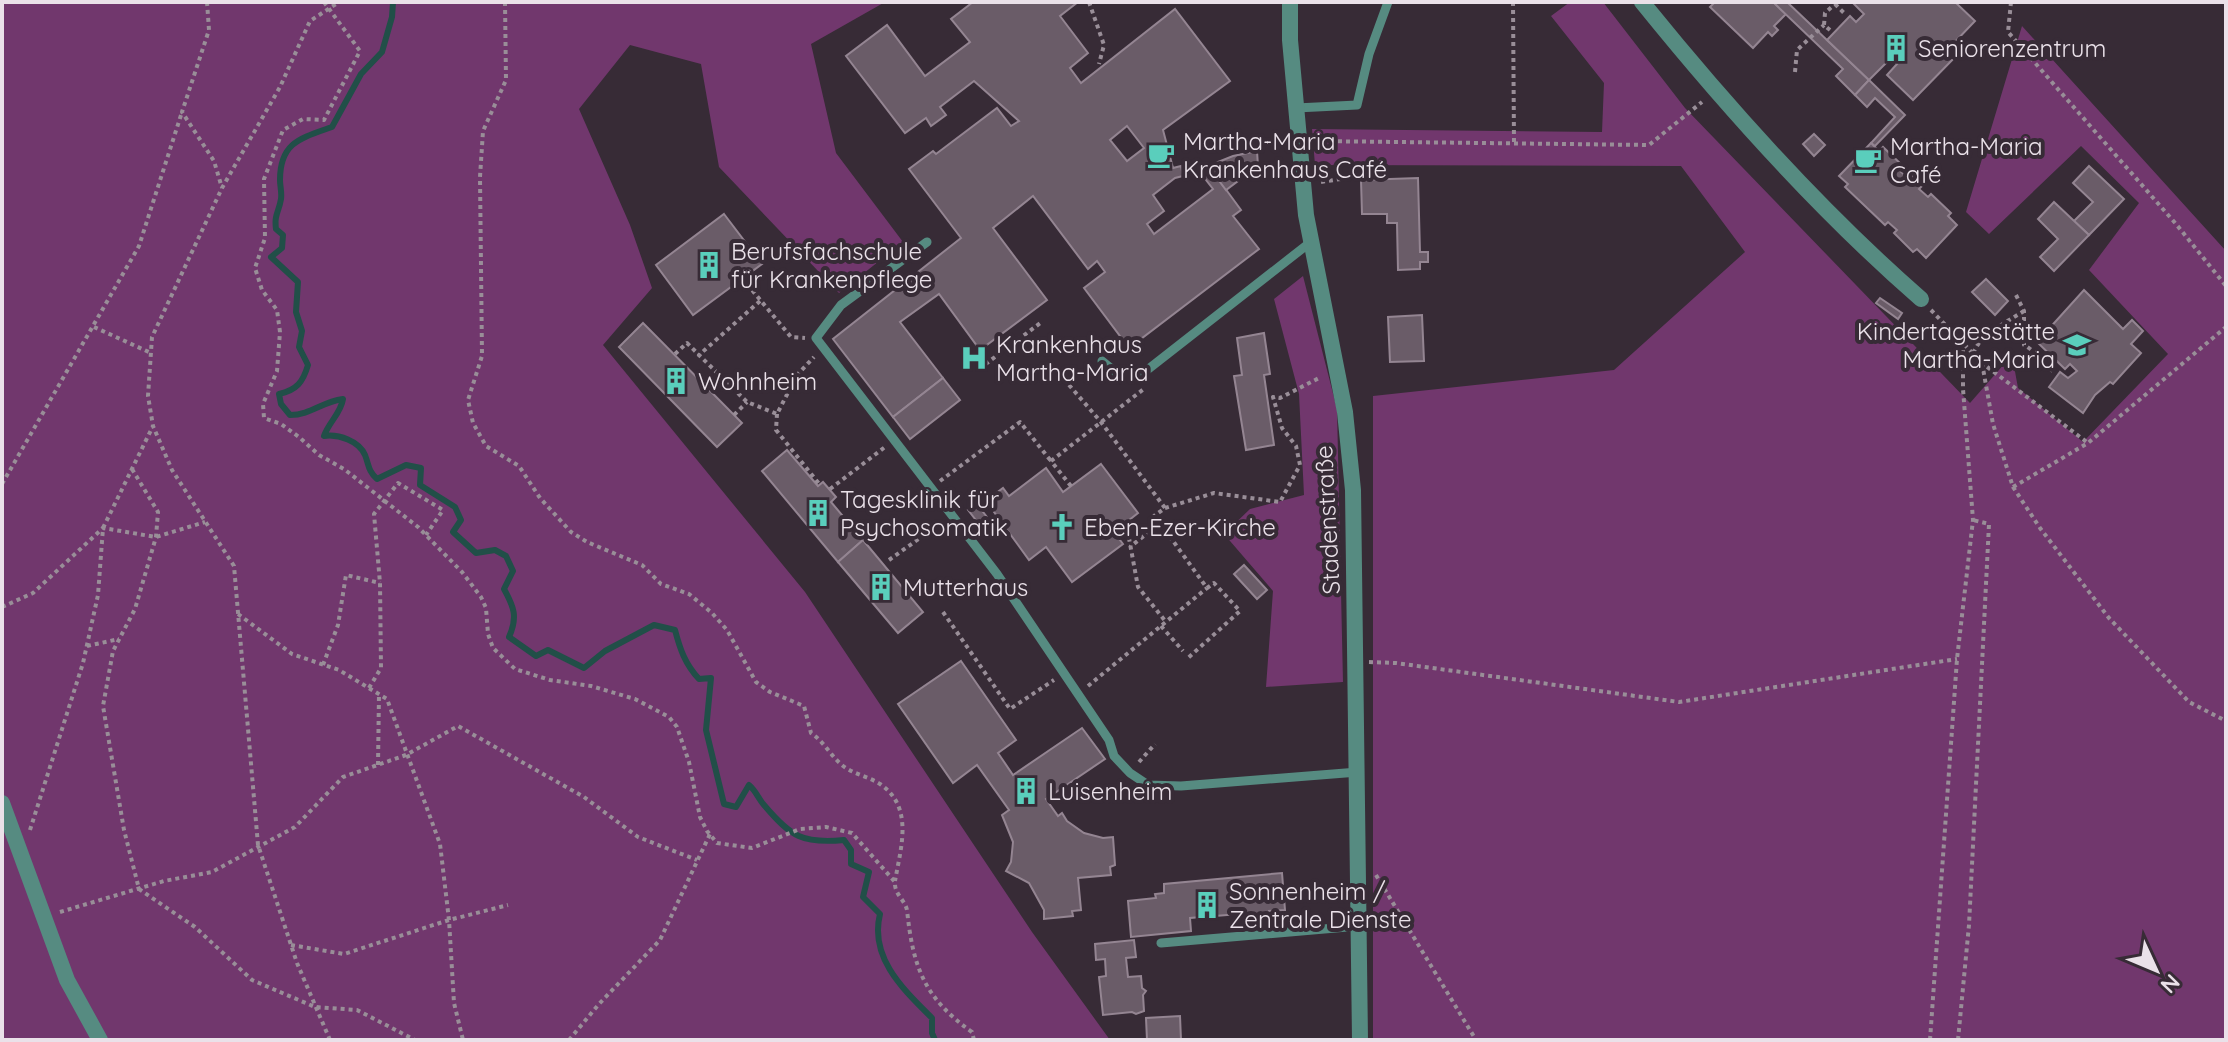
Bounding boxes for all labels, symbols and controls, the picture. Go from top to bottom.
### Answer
building icon: Seniorenzentrum [1881,33,1911,63]
place label: Seniorenzentrum [1918,33,2106,63]
place label: Martha-Maria Krankenhaus Café [1183,126,1387,184]
place label: Martha-Maria Café [1890,131,2043,189]
cafe icon: Martha-Maria Krankenhaus Café [1146,140,1176,170]
cafe icon: Martha-Maria Café [1853,145,1883,175]
place label: Berufsfachschule für Krankenpflege [731,236,932,294]
building icon: Berufsfachschule für Krankenpflege [694,250,724,280]
place label: Kindertagesstätte Martha-Maria [1857,316,2055,374]
place label: Krankenhaus Martha-Maria [996,329,1149,387]
school or university icon: Kindertagesstätte Martha-Maria [2062,330,2092,360]
hospital icon: Krankenhaus Martha-Maria [959,343,989,373]
building icon: Wohnheim [661,366,691,396]
place label: Wohnheim [698,366,817,396]
street label: Stadenstraße [1308,445,1346,595]
place label: Tagesklinik für Psychosomatik [840,484,1008,542]
building icon: Tagesklinik für Psychosomatik [803,498,833,528]
church icon: Eben-Ezer-Kirche [1047,512,1077,542]
place label: Eben-Ezer-Kirche [1084,512,1276,542]
building icon: Mutterhaus [866,572,896,602]
place label: Mutterhaus [903,572,1028,602]
building icon: Luisenheim [1011,776,1041,806]
place label: Luisenheim [1048,776,1172,806]
place label: Sonnenheim / Zentrale Dienste [1229,876,1411,934]
building icon: Sonnenheim / Zentrale Dienste [1192,890,1222,920]
north arrow [2116,930,2196,1010]
text: N [2155,968,2186,999]

